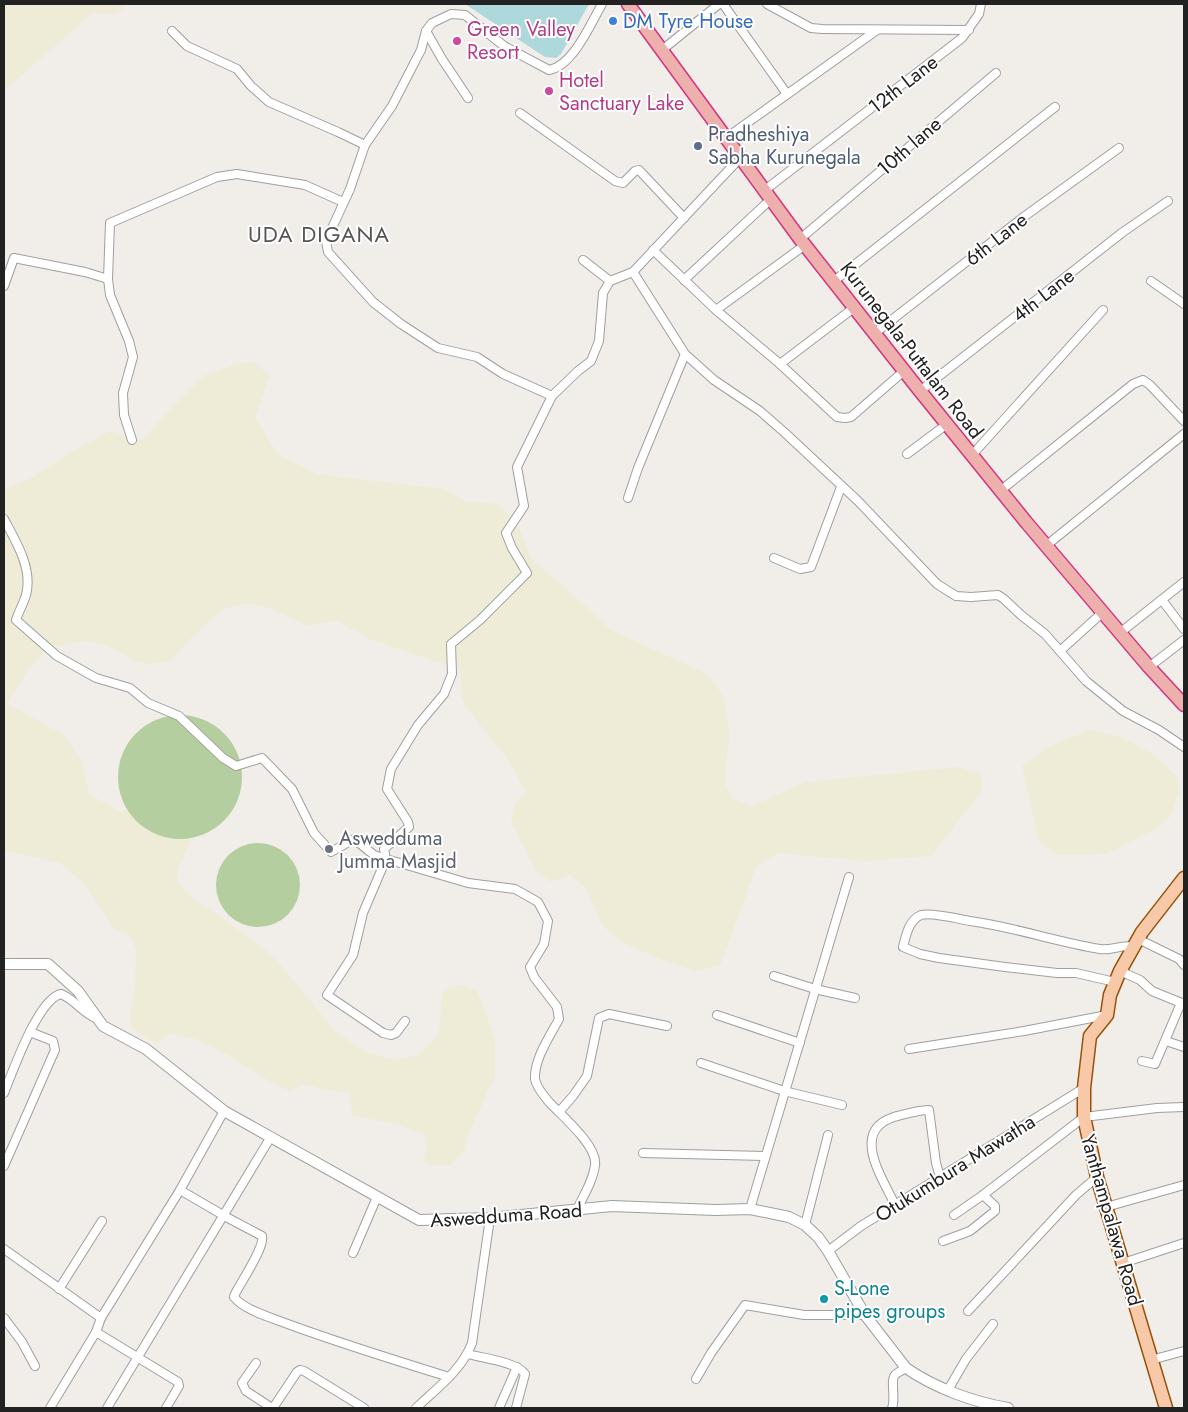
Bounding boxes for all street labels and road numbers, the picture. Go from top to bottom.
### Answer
street label: 12th Lane [862,48,944,121]
street label: 10th lane [871,110,948,183]
street label: 6th Lane [959,206,1034,273]
street label: Kurunegala-Puttalam Road [833,255,990,445]
street label: 4th Lane [1006,262,1081,329]
street label: Otukumbura Mawatha [870,1107,1041,1229]
street label: Yanthampalawa Road [1073,1131,1150,1309]
street label: Aswedduma Road [429,1196,583,1235]

